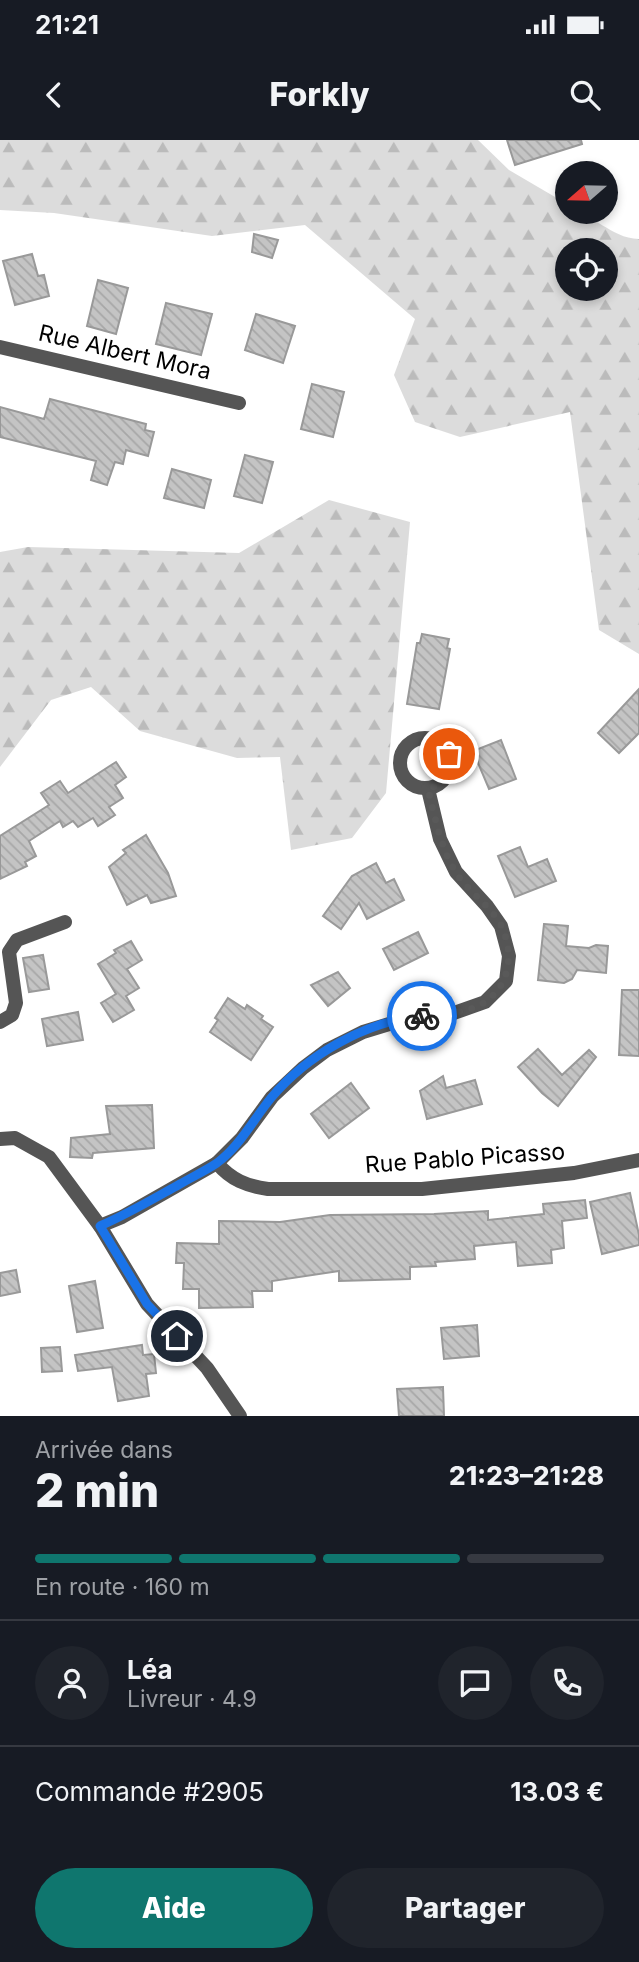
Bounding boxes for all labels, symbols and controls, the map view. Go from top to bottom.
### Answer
text: 21:21 [35,9,99,40]
text: Forkly [270,75,369,114]
icon: back [35,76,73,114]
icon: search [566,76,604,114]
north arrow [555,161,618,224]
map controls [555,161,618,301]
button: locate [555,238,618,301]
street label: Rue Albert Mora [36,319,214,385]
pin [419,724,479,784]
icon: bag [430,735,468,773]
courier [387,981,457,1051]
icon: bike [403,997,441,1035]
street label: Rue Pablo Picasso [364,1137,566,1179]
pin [147,1306,207,1366]
icon: home [158,1317,196,1355]
text: Arrivée dans [35,1436,173,1464]
text: 21:23–21:28 [449,1460,604,1491]
text: 2 min [35,1462,159,1518]
text: En route · 160 m [35,1573,210,1601]
button: person [35,1646,109,1720]
button: chat [438,1646,512,1720]
button: phone [530,1646,604,1720]
text: Léa [127,1654,173,1685]
text: Livreur · 4.9 [127,1685,257,1713]
text: Commande #2905 [35,1776,264,1807]
text: 13.03 € [510,1776,604,1807]
button: Aide [35,1868,313,1948]
button: Partager [327,1868,604,1948]

